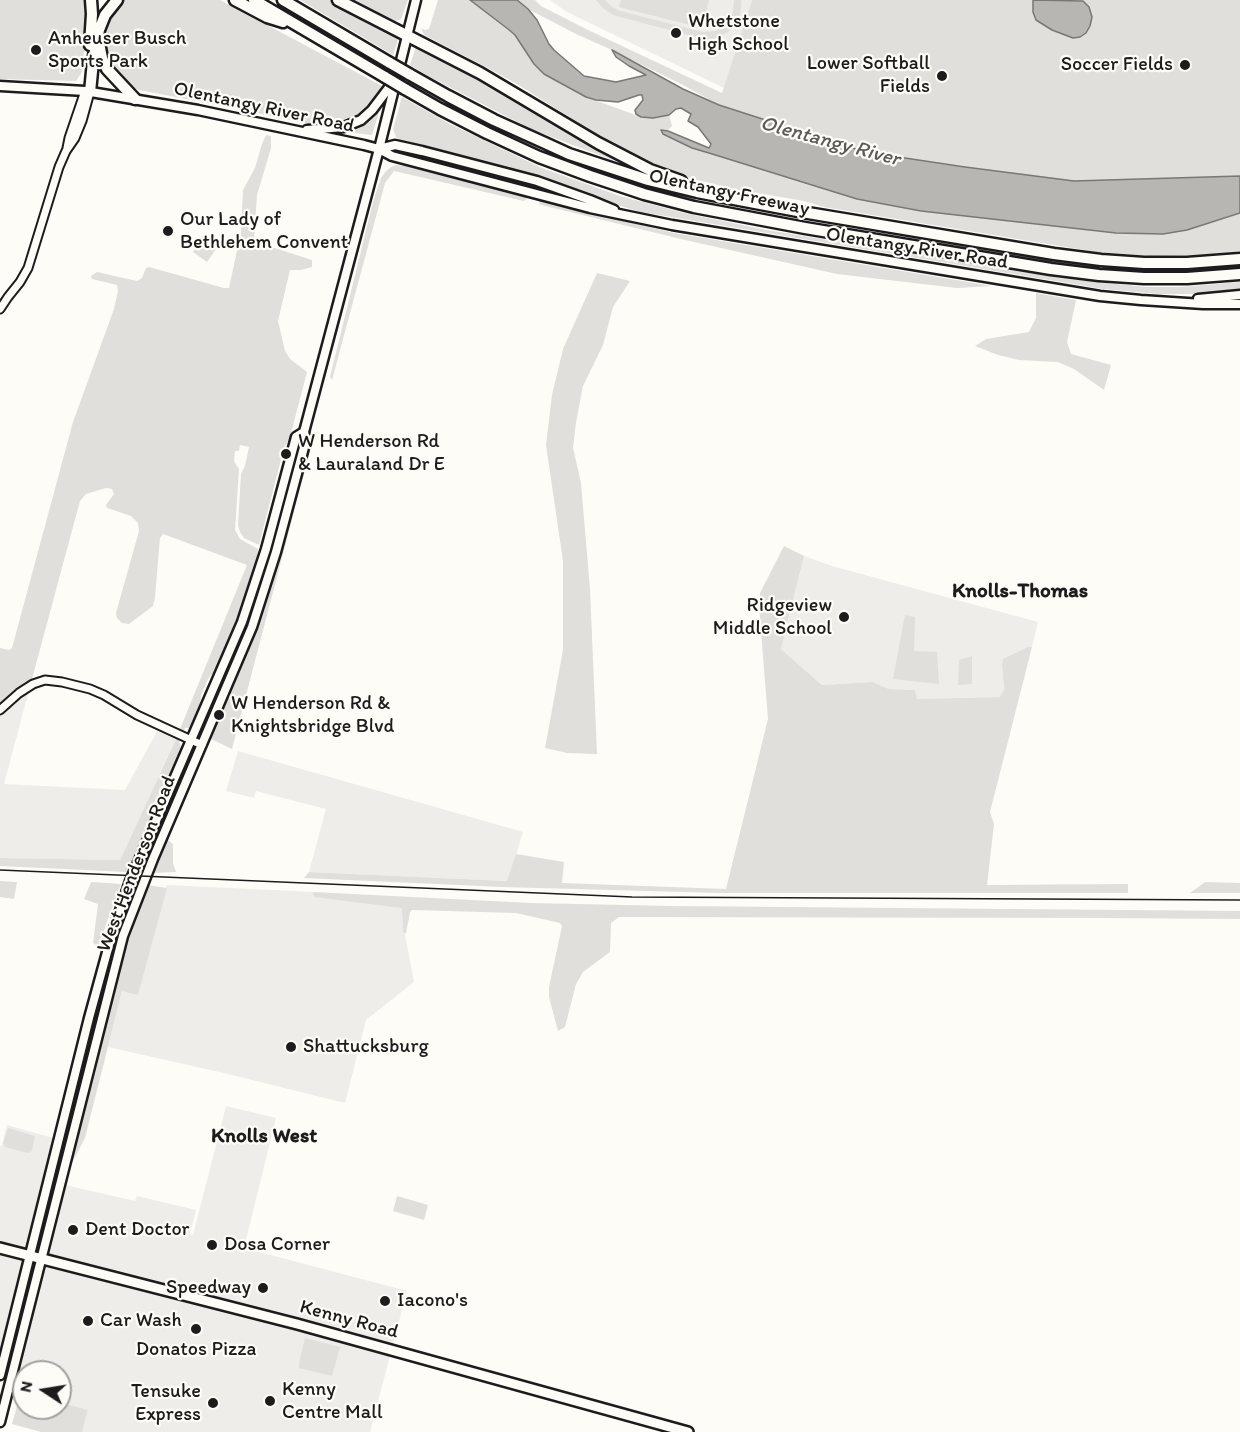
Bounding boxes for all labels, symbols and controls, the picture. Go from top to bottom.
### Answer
place label: Whetstone High School [688,10,789,57]
marker: Whetstone High School [669,26,683,40]
place label: Anheuser Busch Sports Park [48,27,186,74]
marker: Anheuser Busch Sports Park [29,43,43,57]
place label: Lower Softball Fields [807,52,930,99]
place label: Soccer Fields [1061,53,1173,77]
marker: Soccer Fields [1178,58,1192,72]
marker: Lower Softball Fields [935,69,949,83]
street label: Olentangy River Road [171,77,357,139]
water label: Olentangy River [757,111,903,173]
street label: Olentangy Freeway [646,164,812,222]
place label: Our Lady of Bethlehem Convent [180,208,348,255]
street label: Olentangy River Road [824,223,1010,275]
marker: Our Lady of Bethlehem Convent [161,224,175,238]
place label: W Henderson Rd & Lauraland Dr E [298,430,445,477]
marker: W Henderson Rd & Lauraland Dr E [279,447,293,461]
district label: Knolls-Thomas [952,579,1088,605]
place label: Ridgeview Middle School [713,594,832,641]
marker: Ridgeview Middle School [837,610,851,624]
place label: W Henderson Rd & Knightsbridge Blvd [231,692,394,739]
marker: W Henderson Rd & Knightsbridge Blvd [212,708,226,722]
street label: West Henderson Road [92,772,182,956]
place label: Shattucksburg [303,1035,429,1059]
marker: Shattucksburg [284,1040,298,1054]
district label: Knolls West [211,1124,317,1150]
place label: Dent Doctor [85,1218,189,1242]
marker: Dent Doctor [66,1223,80,1237]
place label: Dosa Corner [224,1233,330,1257]
marker: Dosa Corner [205,1238,219,1252]
place label: Speedway [166,1276,251,1300]
marker: Speedway [256,1281,270,1295]
place label: Iacono's [397,1289,468,1313]
marker: Iacono's [378,1294,392,1308]
street label: Kenny Road [297,1295,401,1345]
place label: Car Wash [100,1309,182,1333]
marker: Car Wash [81,1314,95,1328]
marker: Donatos Pizza [189,1322,203,1336]
place label: Donatos Pizza [136,1338,256,1362]
north arrow [12,1360,72,1420]
place label: Kenny Centre Mall [282,1378,383,1425]
text: N [15,1379,36,1394]
place label: Tensuke Express [131,1380,201,1427]
marker: Kenny Centre Mall [263,1394,277,1408]
marker: Tensuke Express [206,1396,220,1410]

